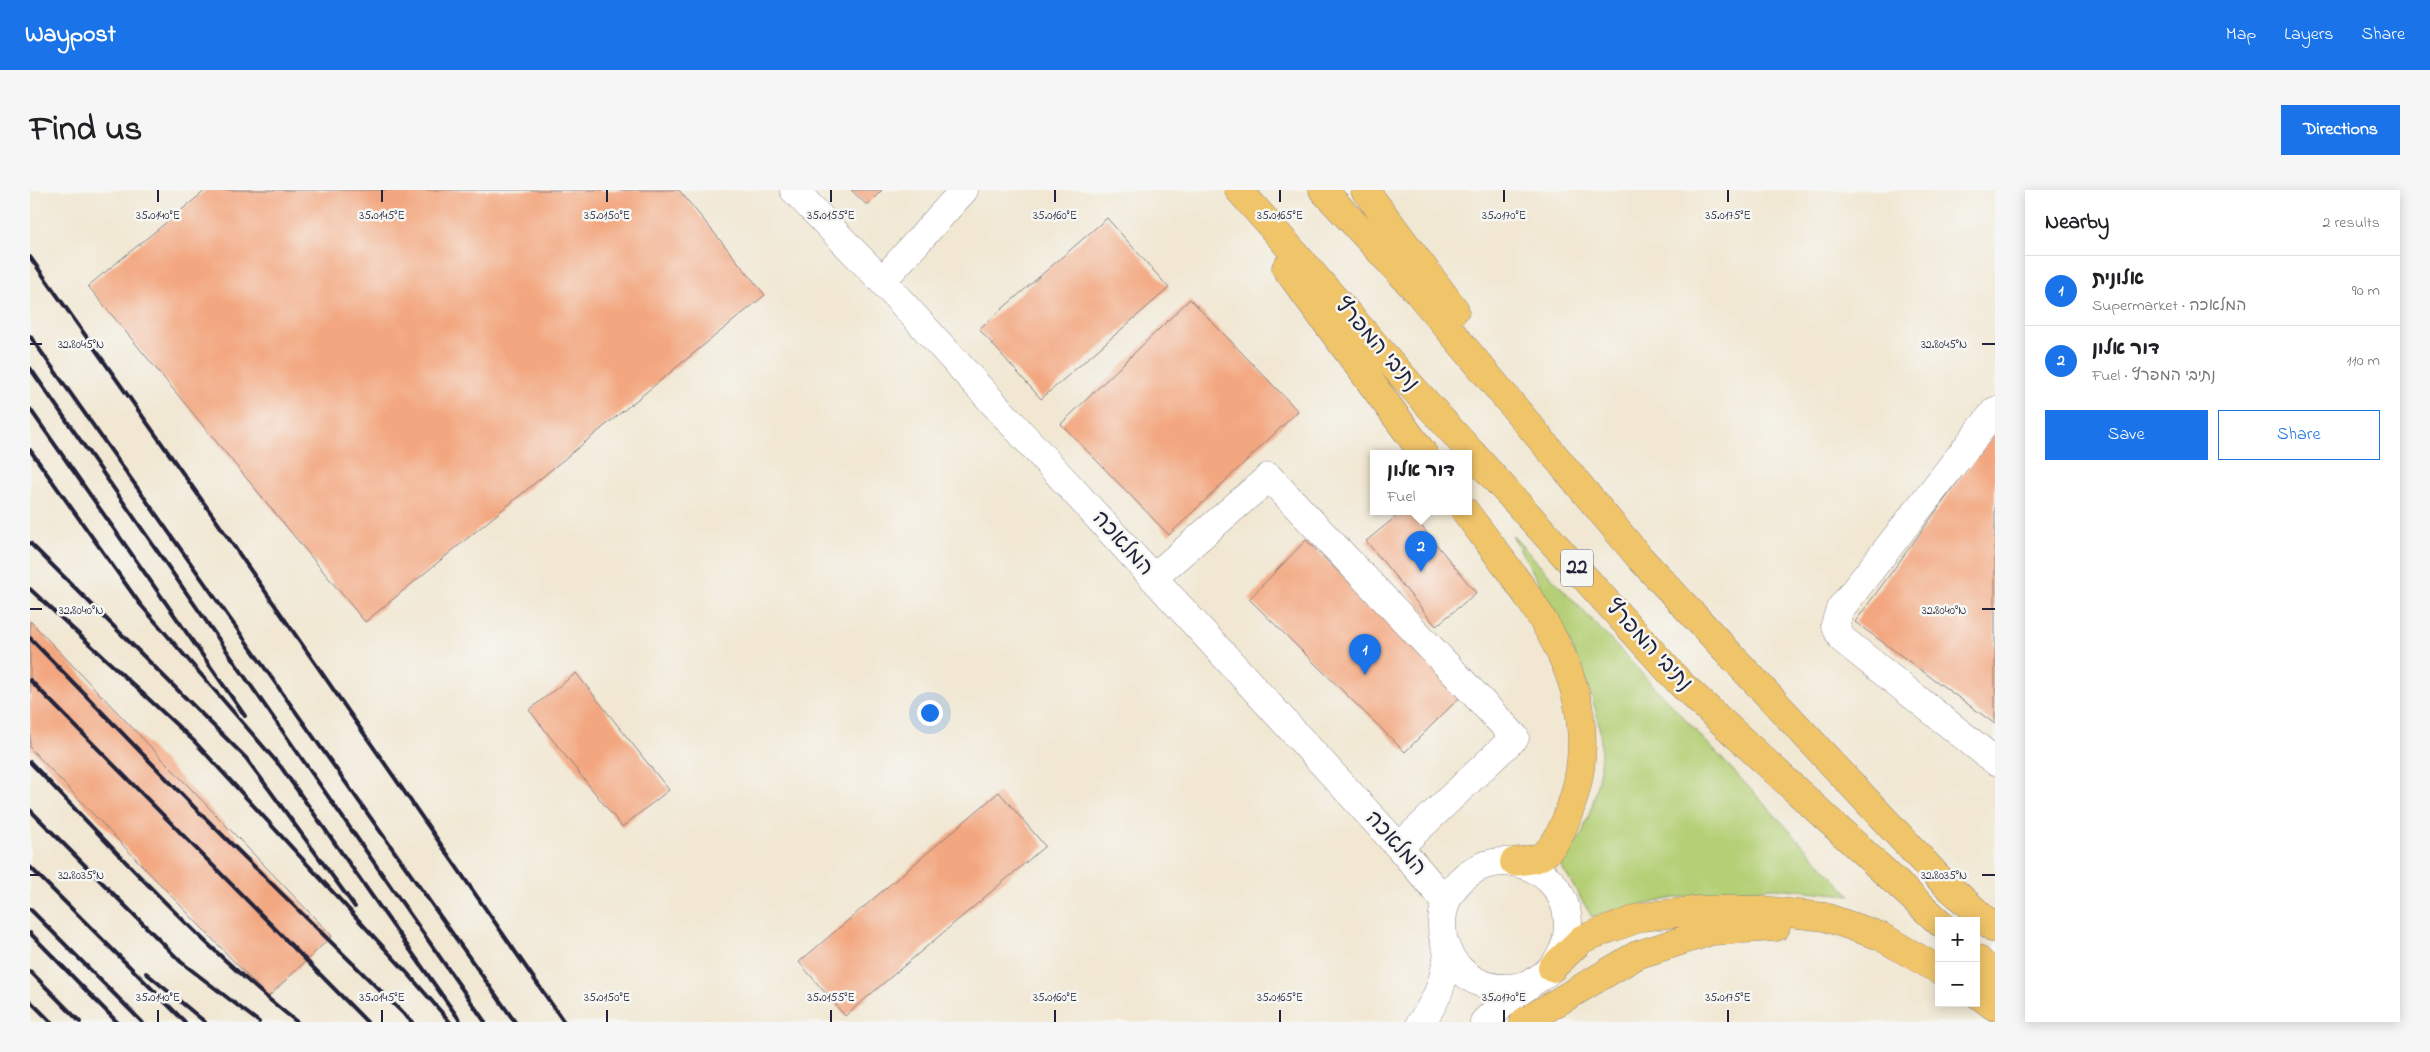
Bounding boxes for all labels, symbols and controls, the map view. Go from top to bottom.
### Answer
text: Waypost [25,18,116,53]
text: Map [2226,22,2256,48]
text: Layers [2284,22,2334,48]
text: Share [2362,22,2405,48]
text: Find us [30,105,142,156]
button: Directions [2281,105,2400,155]
text: 35.0140°E [136,207,180,225]
text: 35.0145°E [359,207,405,225]
text: 35.0150°E [584,207,630,225]
text: 35.0155°E [807,207,855,225]
text: 35.0160°E [1033,207,1077,225]
text: 35.0165°E [1257,207,1303,225]
text: 35.0170°E [1482,207,1526,225]
text: 35.0175°E [1705,207,1751,225]
text: Nearby [2045,208,2109,238]
text: 2 results [2322,211,2380,235]
text: אלונית [2092,266,2144,293]
text: 1 [2058,279,2064,303]
text: 90 m [2352,279,2380,303]
street label: נתיבי המפרץ [1326,291,1426,399]
text: Supermarket · המלאכה [2092,294,2246,318]
text: 32.8045°N [58,336,104,354]
text: 32.8045°N [1921,336,1967,354]
text: דור אלון [2092,336,2160,363]
text: 2 [2057,349,2065,373]
text: 110 m [2346,349,2380,373]
text: Fuel · נתיבי המפרץ [2092,364,2216,388]
button: Save [2045,410,2208,460]
button: Share [2218,410,2380,460]
popup [1370,450,1472,515]
text: דור אלון [1387,458,1455,485]
text: Fuel [1387,485,1415,509]
street label: המלאכה [1084,504,1160,584]
pin: 2 [1405,531,1437,572]
road number: 22 [1561,549,1593,586]
street label: נתיבי המפרץ [1597,593,1699,699]
text: 32.8040°N [59,602,103,620]
text: 32.8040°N [1922,602,1966,620]
pin: 1 [1349,634,1381,675]
your location [917,700,943,726]
street label: המלאכה [1357,804,1433,884]
text: 32.8035°N [58,867,104,885]
text: 32.8035°N [1921,867,1967,885]
map controls [1935,917,1980,1007]
button: + [1935,917,1980,962]
button: − [1935,962,1980,1007]
text: 35.0140°E [136,989,180,1007]
text: 35.0145°E [359,989,405,1007]
text: 35.0150°E [584,989,630,1007]
text: 35.0155°E [807,989,855,1007]
text: 35.0160°E [1033,989,1077,1007]
text: 35.0165°E [1257,989,1303,1007]
text: 35.0170°E [1482,989,1526,1007]
text: 35.0175°E [1705,989,1751,1007]

